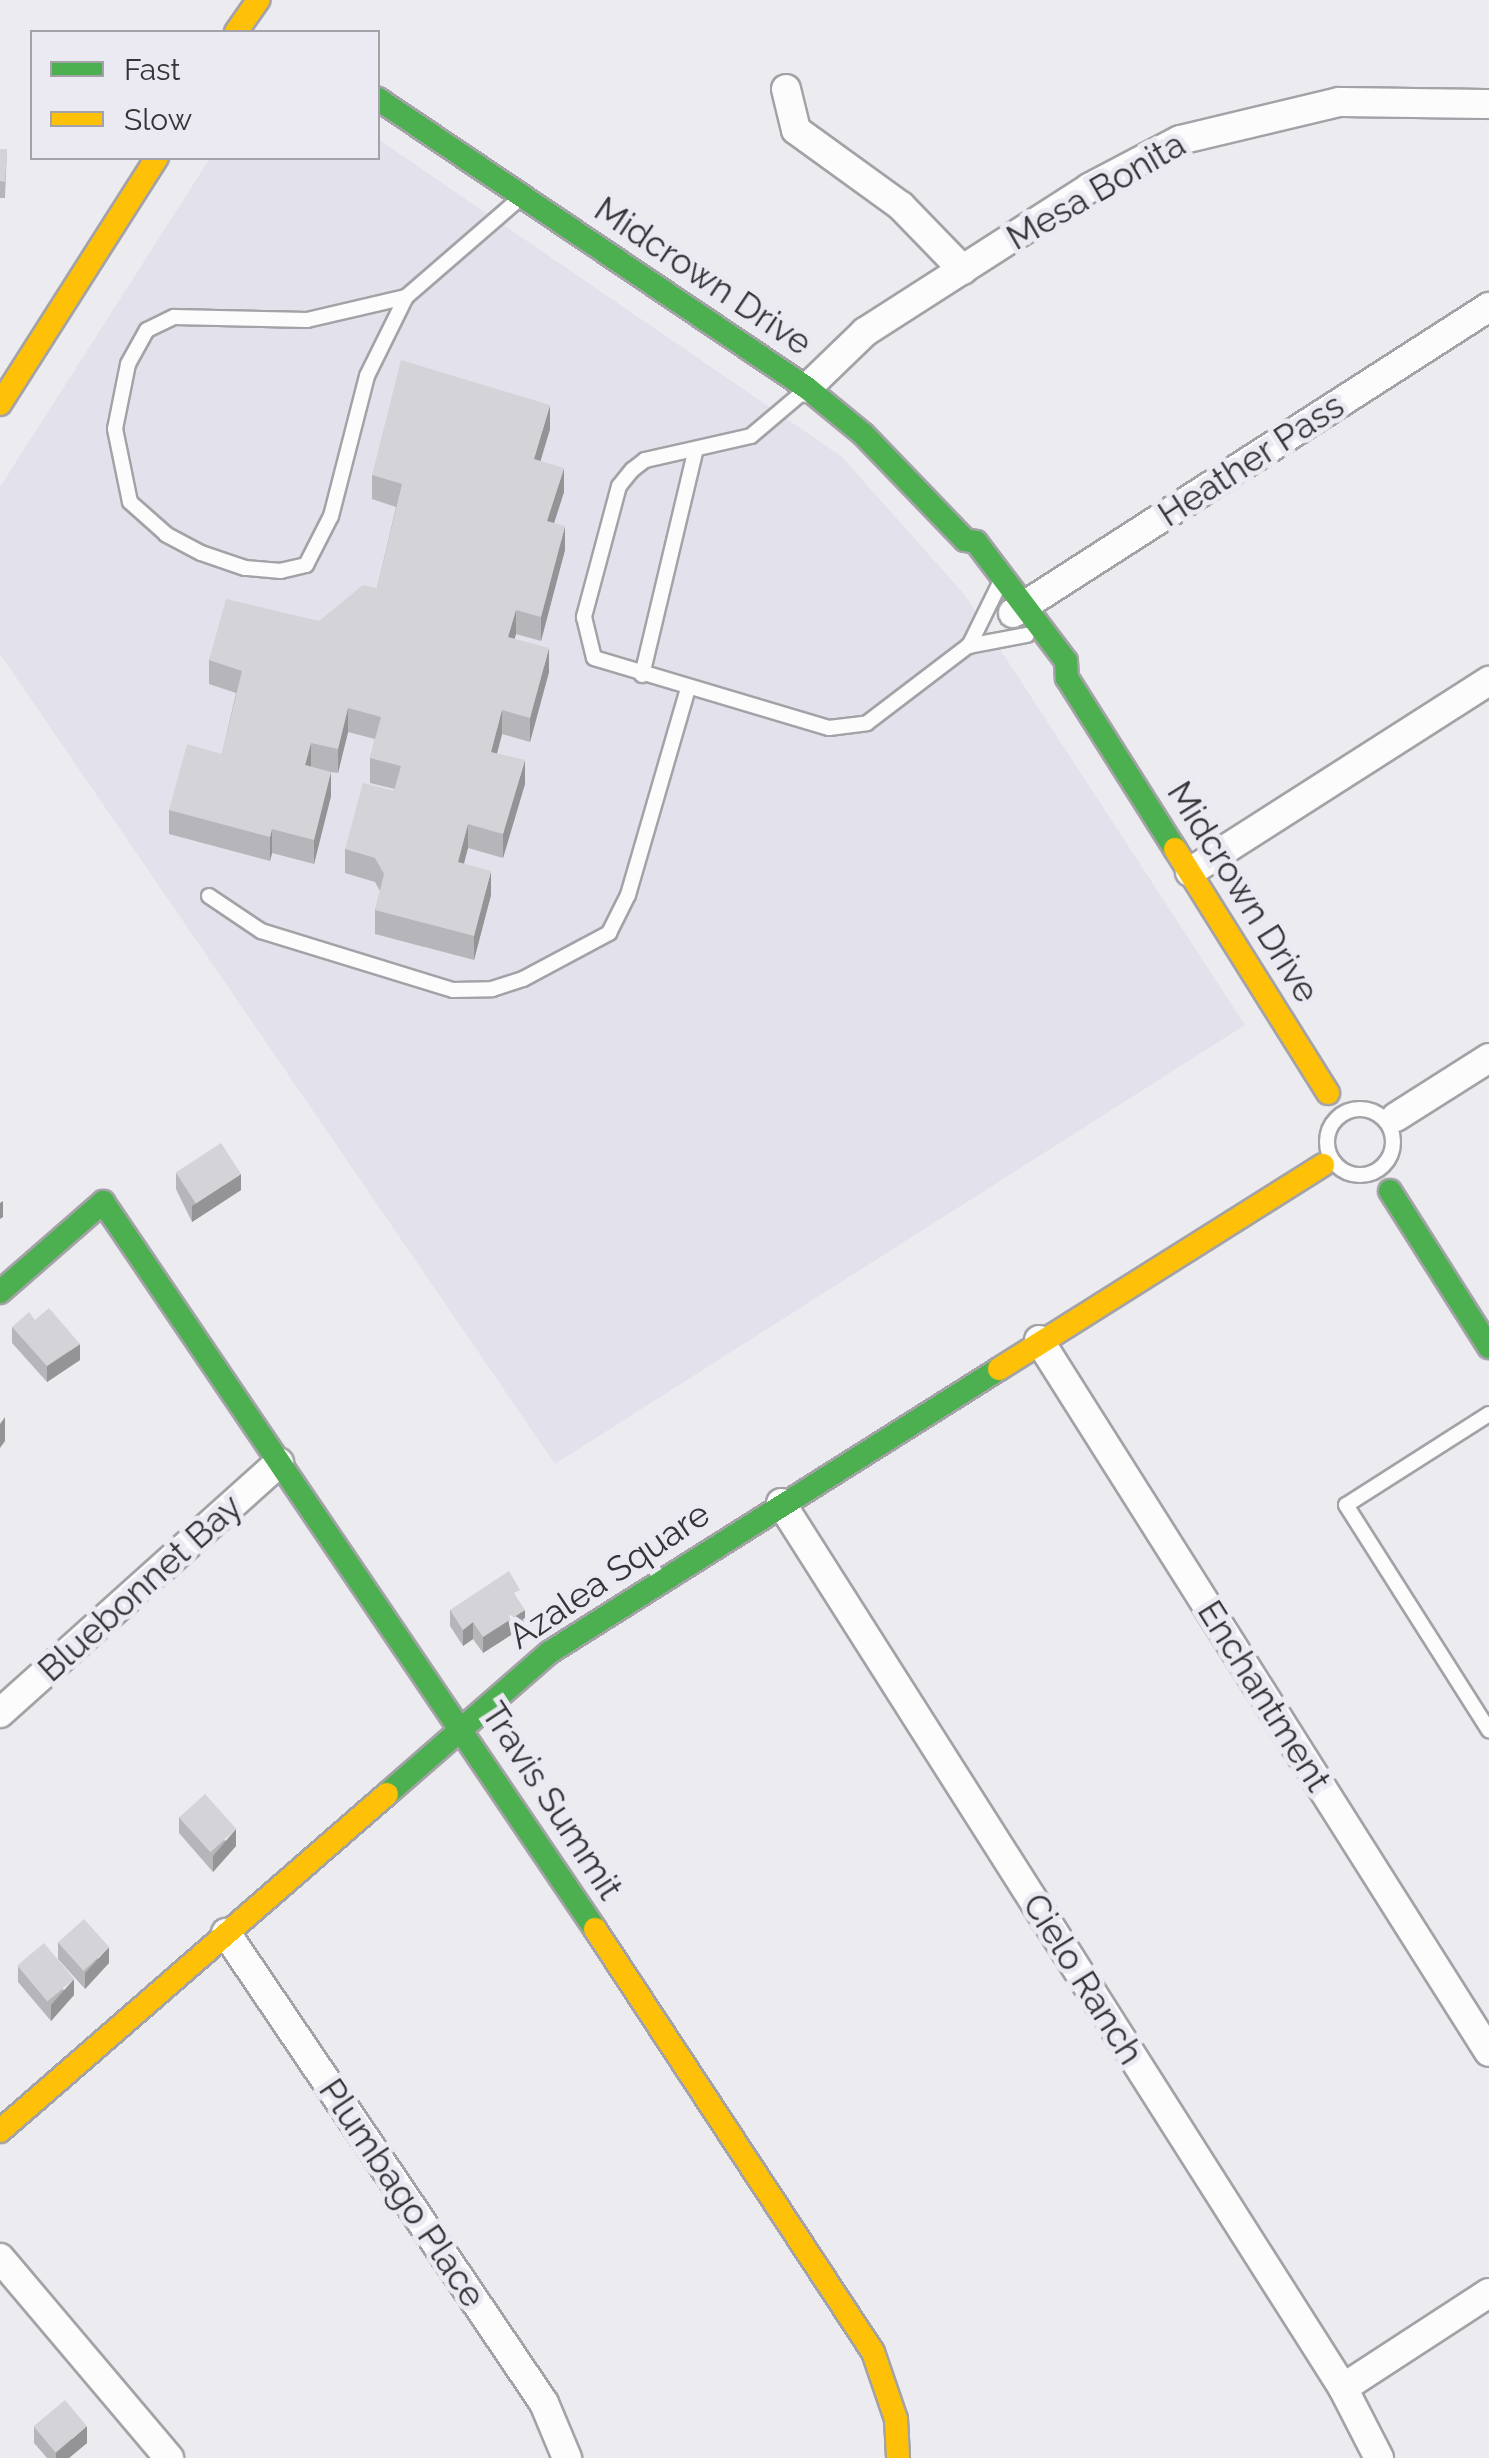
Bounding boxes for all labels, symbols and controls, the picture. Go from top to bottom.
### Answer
legend [30,30,380,160]
text: Fast [124,52,181,87]
text: Slow [124,102,192,137]
street label: Mesa Bonita [999,123,1193,259]
street label: Midcrown Drive [587,188,819,364]
street label: Heather Pass [1150,384,1352,536]
street label: Midcrown Drive [1158,774,1328,1010]
street label: Bluebonnet Bay [30,1486,250,1690]
street label: Azalea Square [501,1492,717,1658]
street label: Enchantment [1189,1593,1339,1799]
street label: Travis Summit [473,1694,631,1908]
street label: Cielo Ranch [1014,1886,1152,2072]
street label: Plumbago Place [310,2071,494,2315]

